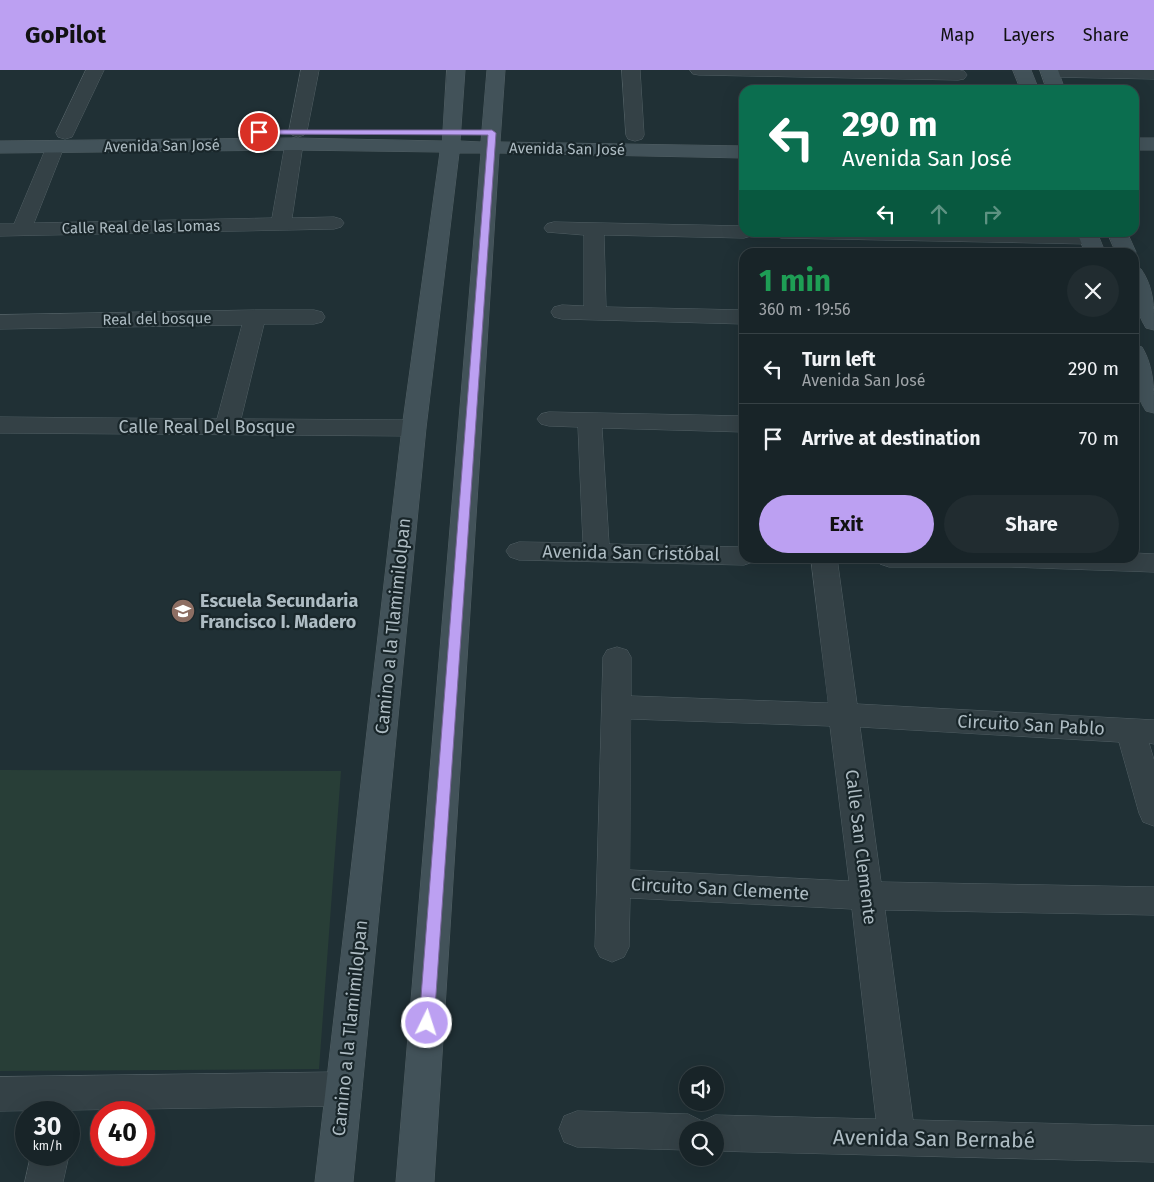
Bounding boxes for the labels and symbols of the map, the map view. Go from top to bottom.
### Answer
pin [238,111,280,153]
street label: Avenida San José [104,136,220,156]
street label: Avenida San José [509,139,625,159]
street label: Calle Real de las Lomas [62,217,220,237]
street label: Real del bosque [102,309,212,329]
street label: Calle Real Del Bosque [119,416,295,438]
street label: Camino a la Tlamimilolpan [371,517,415,735]
street label: Avenida San Cristóbal [542,540,720,566]
place label: Escuela Secundaria Francisco I. Madero [200,590,358,633]
school or university icon: Escuela Secundaria Francisco I. Madero [170,598,196,624]
street label: Circuito San Pablo [957,710,1105,740]
street label: Calle San Clemente [841,768,881,926]
street label: Circuito San Clemente [630,873,810,905]
street label: Camino a la Tlamimilolpan [328,919,372,1137]
position arrow [400,996,452,1048]
speed limit sign: 40 [90,1101,155,1166]
street label: Avenida San Bernabé [833,1124,1035,1154]

